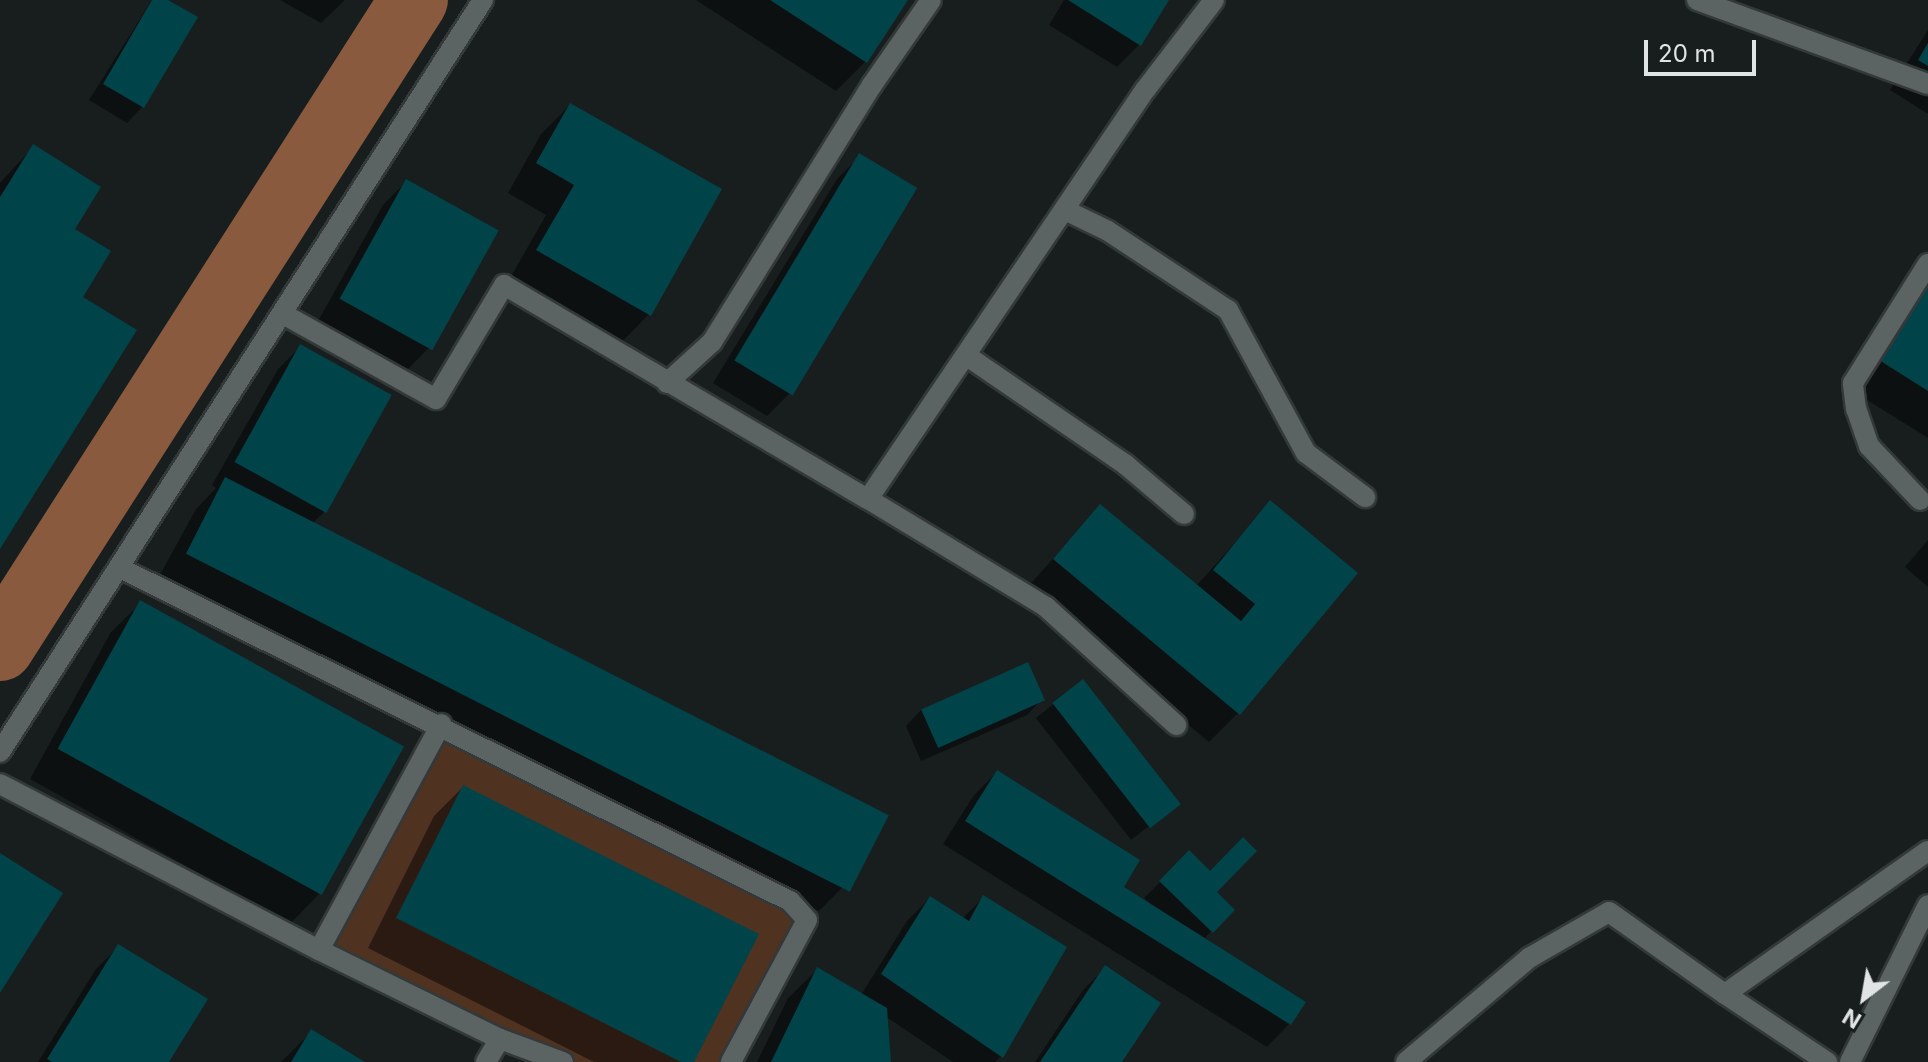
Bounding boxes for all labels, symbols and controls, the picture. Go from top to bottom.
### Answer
scale bar [1648,24,1760,74]
text: 20 m [1658,39,1716,68]
north arrow [1824,958,1904,1038]
text: N [1838,1003,1866,1034]

